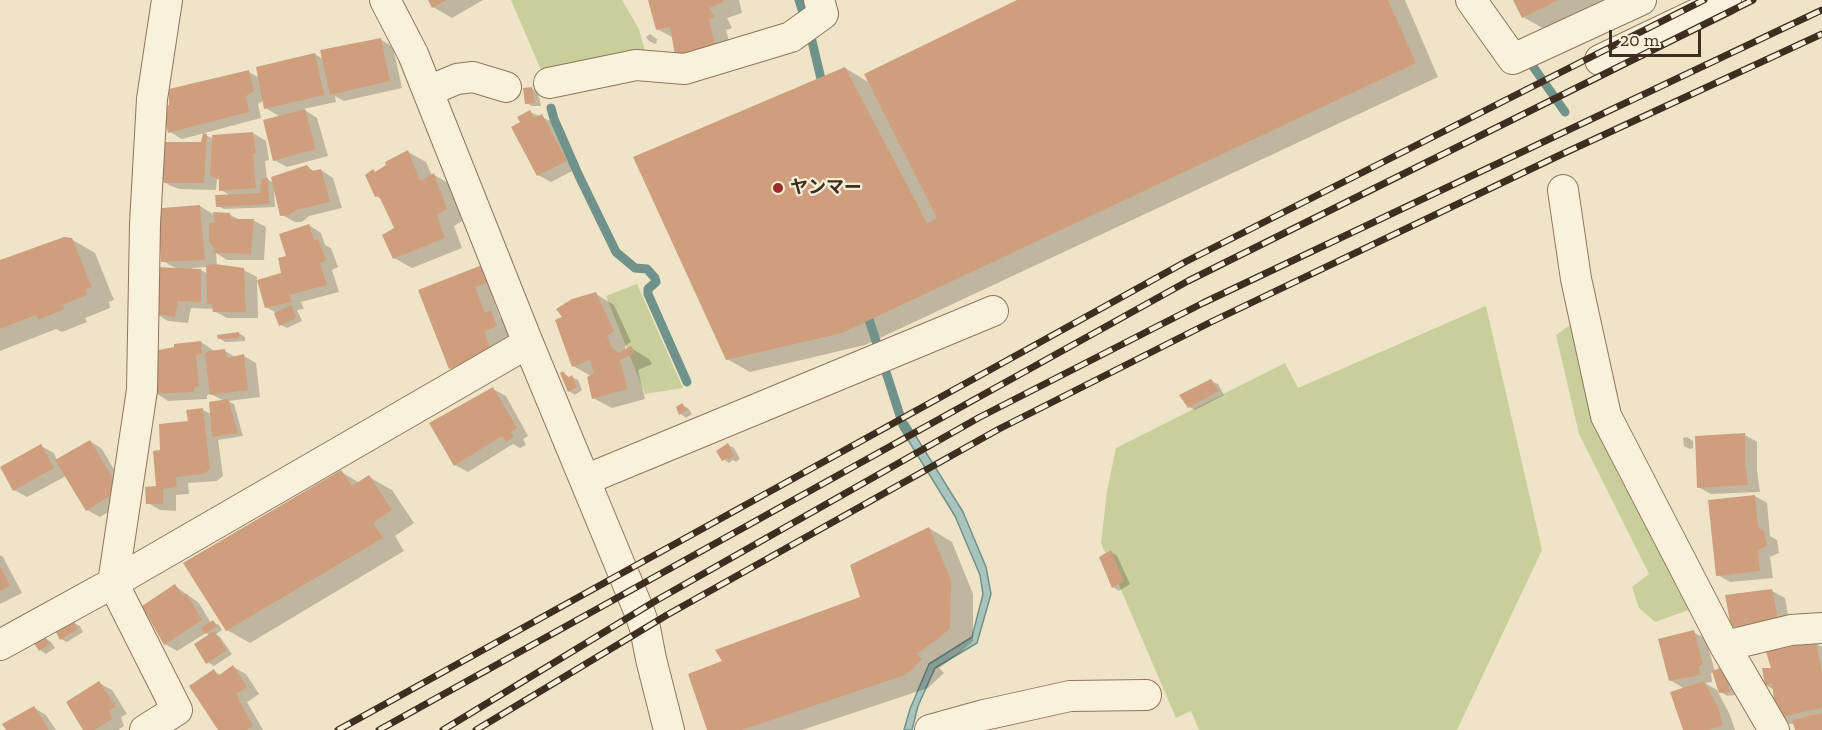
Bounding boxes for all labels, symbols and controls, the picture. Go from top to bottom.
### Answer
scale bar [1612,18,1704,56]
text: 20 m [1620,29,1659,51]
place label: ヤンマー [790,177,862,199]
marker: ヤンマー [771,181,785,195]

